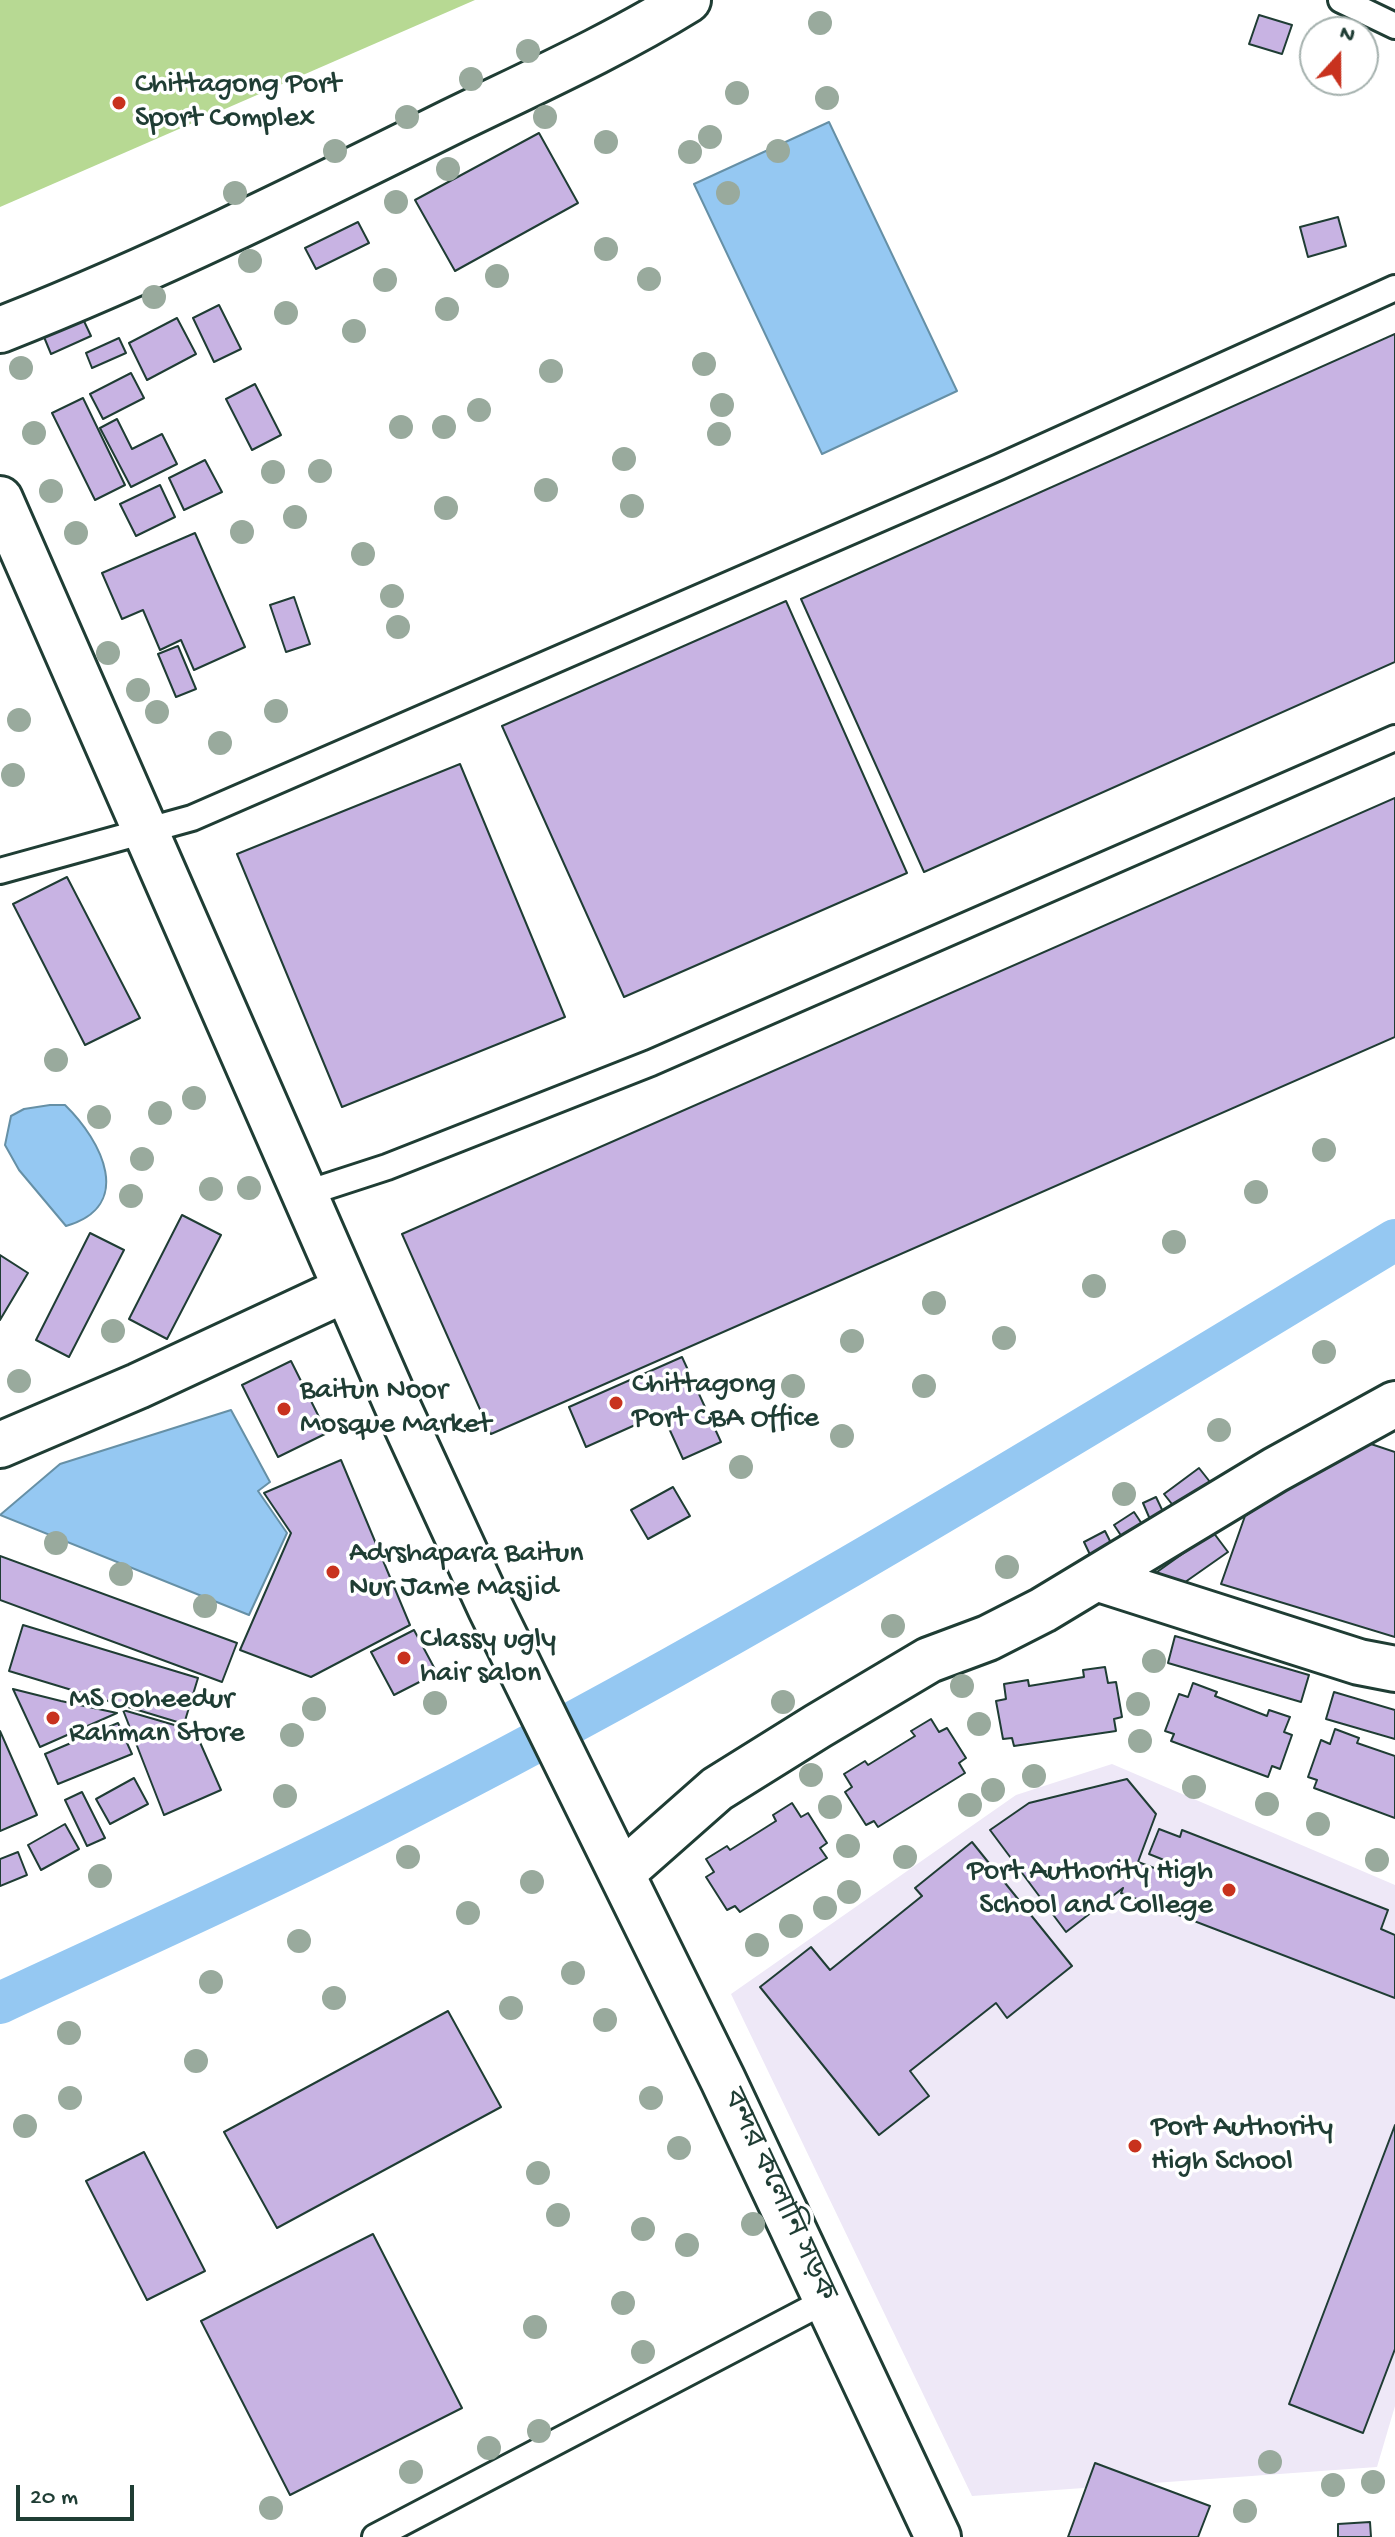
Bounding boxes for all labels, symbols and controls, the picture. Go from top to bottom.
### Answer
north arrow [1299,16,1379,96]
text: N [1336,21,1358,50]
place label: Chittagong Port Sport Complex [135,68,341,138]
marker: Chittagong Port Sport Complex [110,94,128,112]
place label: Chittagong Port CBA Office [632,1368,819,1438]
place label: Baitun Noor Mosque Market [300,1374,491,1444]
marker: Chittagong Port CBA Office [607,1394,625,1412]
marker: Baitun Noor Mosque Market [275,1400,293,1418]
place label: Adrshapara Baitun Nur Jame Masjid [349,1537,584,1608]
marker: Adrshapara Baitun Nur Jame Masjid [324,1563,342,1581]
place label: Classy ugly hair salon [420,1623,556,1694]
marker: Classy ugly hair salon [395,1649,413,1667]
place label: MS Ooheedur Rahman Store [69,1683,245,1754]
marker: MS Ooheedur Rahman Store [44,1709,62,1727]
place label: Port Authority High School and College [967,1855,1213,1926]
marker: Port Authority High School and College [1220,1881,1238,1899]
street label: বন্দর কলোনি সড়ক [712,2084,842,2308]
place label: Port Authority High School [1151,2111,1333,2182]
marker: Port Authority High School [1126,2137,1144,2155]
scale bar [20,2469,138,2519]
text: 20 m [30,2484,78,2513]

